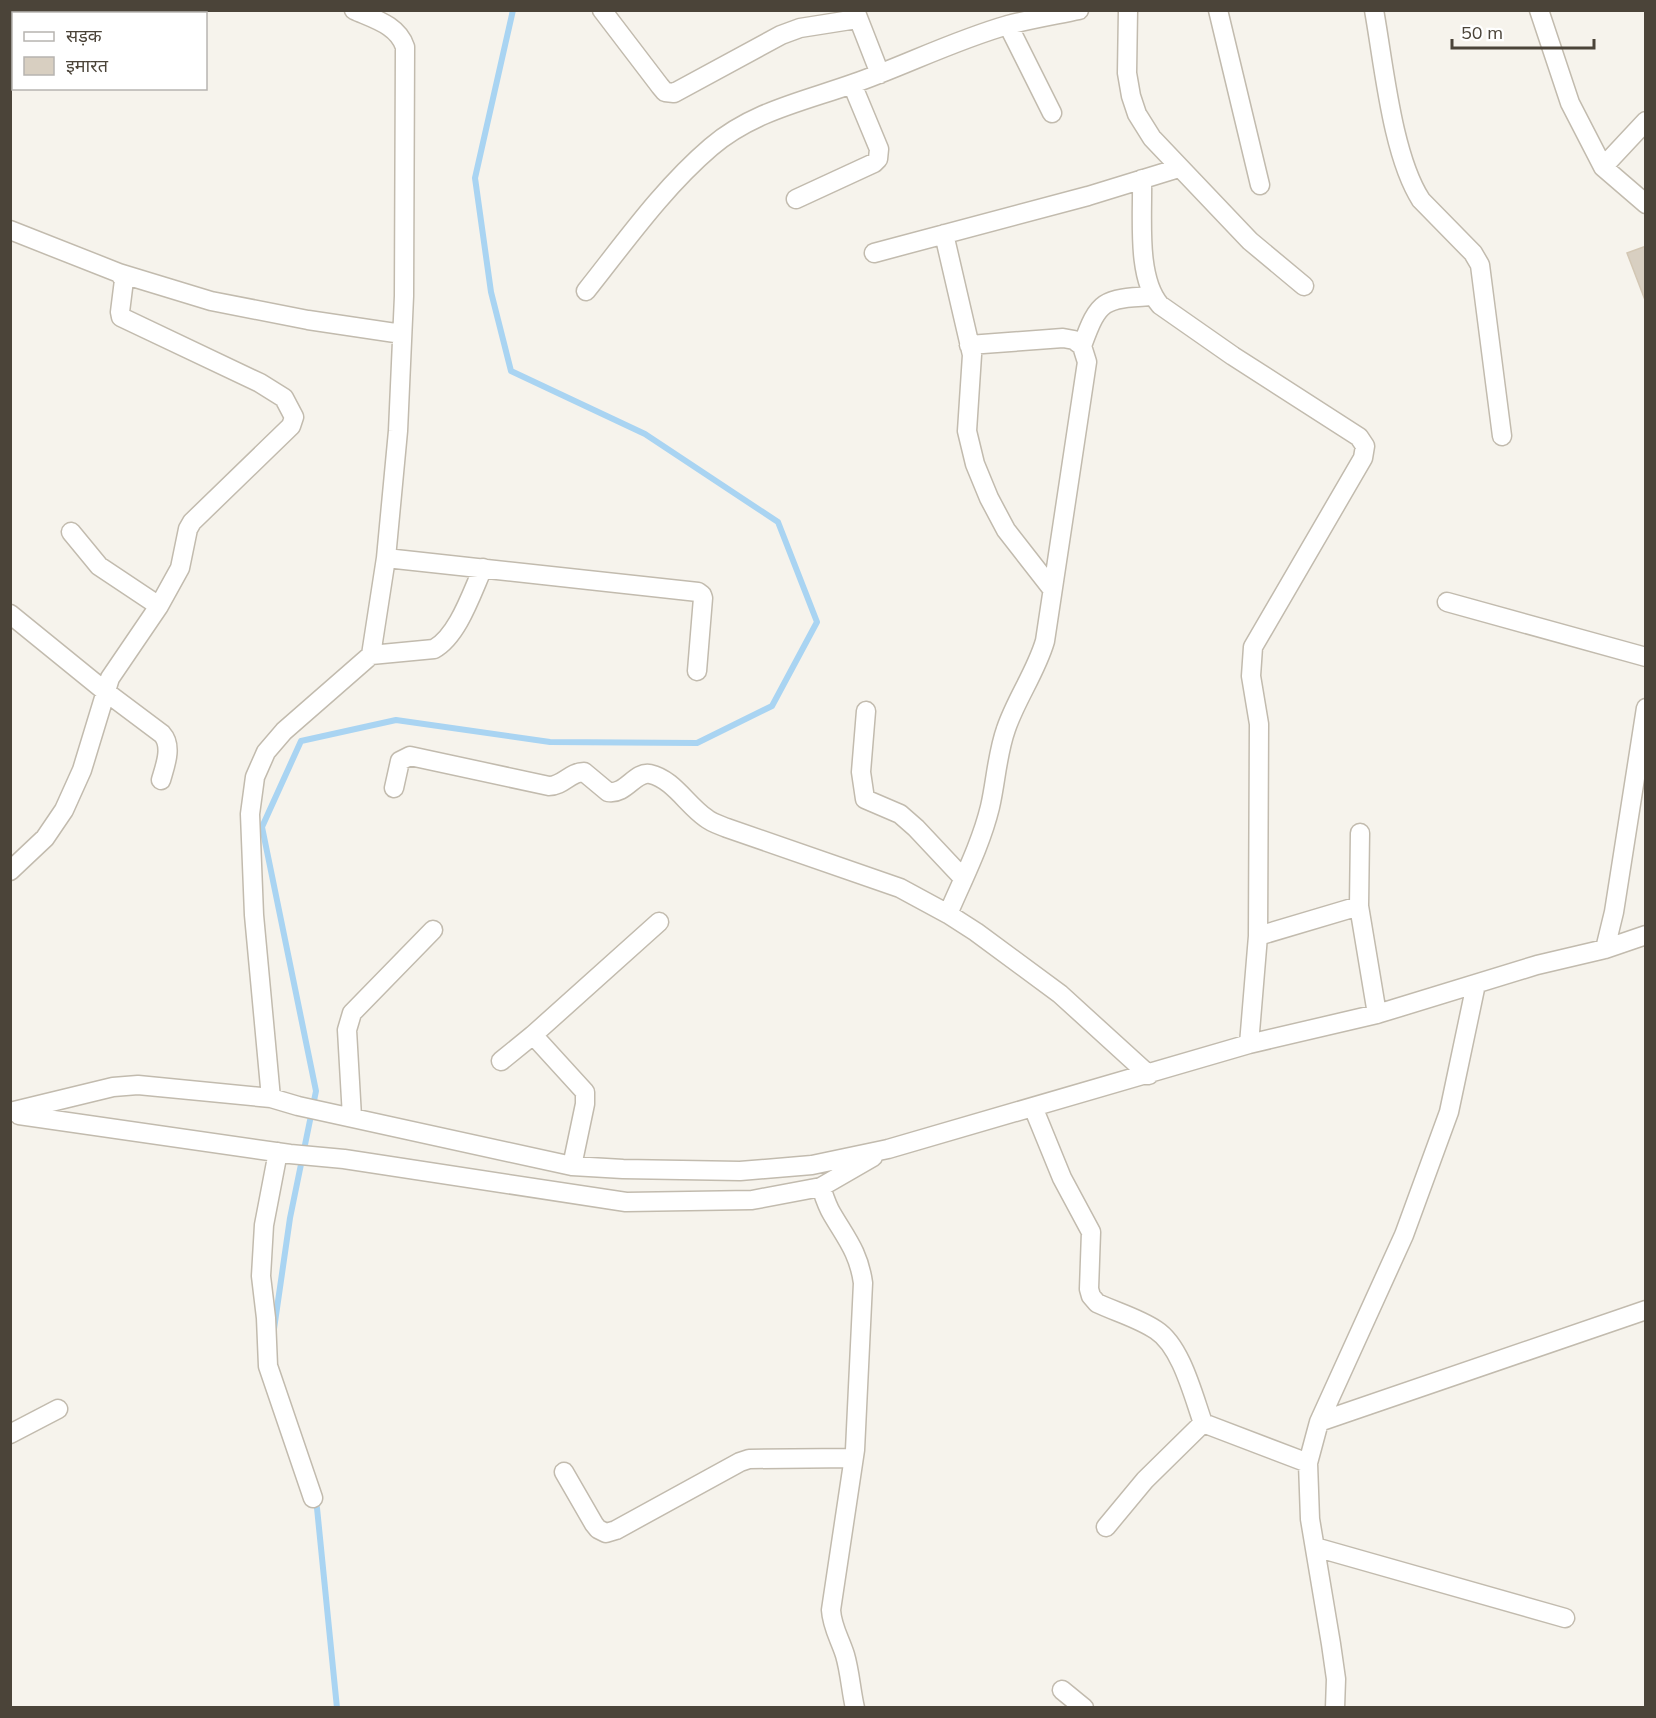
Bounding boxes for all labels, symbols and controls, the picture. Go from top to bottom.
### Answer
legend [12,12,207,90]
scale bar [1452,12,1594,50]
text: 50 m [1461,21,1503,44]
text: सड़क [66,24,103,47]
text: इमारत [66,54,109,77]

